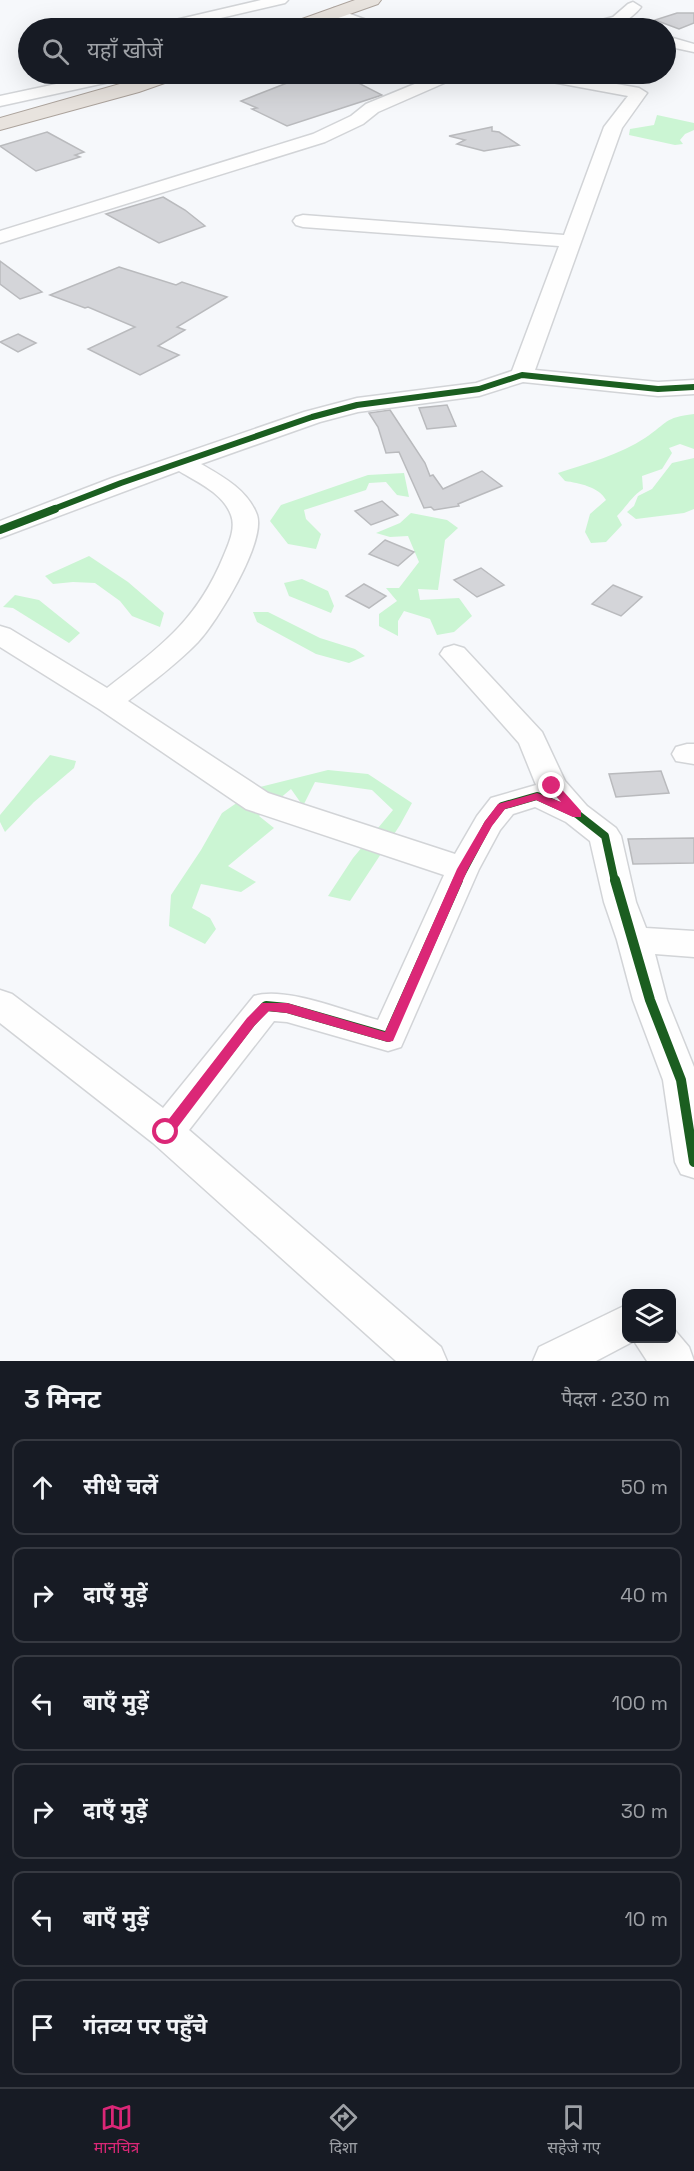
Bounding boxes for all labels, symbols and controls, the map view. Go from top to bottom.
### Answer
search box [18,18,676,84]
icon: search [39,35,72,68]
text: यहाँ खोजें [87,36,163,64]
route end [538,772,564,798]
route start [152,1118,178,1144]
map controls [622,1289,676,1343]
button: layers [622,1289,676,1343]
text: 3 मिनट [24,1382,101,1416]
text: पैदल · 230 m [561,1386,670,1412]
icon: ahead [26,1471,59,1504]
text: सीधे चलें [83,1472,158,1500]
text: 50 m [621,1474,668,1500]
icon: right [26,1579,59,1612]
text: दाएँ मुड़ें [83,1580,148,1608]
text: 40 m [620,1582,668,1608]
icon: left [26,1687,59,1720]
text: बाएँ मुड़ें [83,1688,149,1716]
text: 100 m [612,1690,668,1716]
icon: right [26,1795,59,1828]
text: दाएँ मुड़ें [83,1796,148,1824]
text: 30 m [621,1798,668,1824]
icon: left [26,1903,59,1936]
text: बाएँ मुड़ें [83,1904,149,1932]
text: 10 m [624,1906,668,1932]
icon: arrive [26,2011,59,2044]
text: गंतव्य पर पहुँचे [83,2012,207,2040]
tab: मानचित्र [94,2101,139,2160]
tab: दिशा [327,2101,360,2160]
tab: सहेजे गए [547,2101,600,2160]

